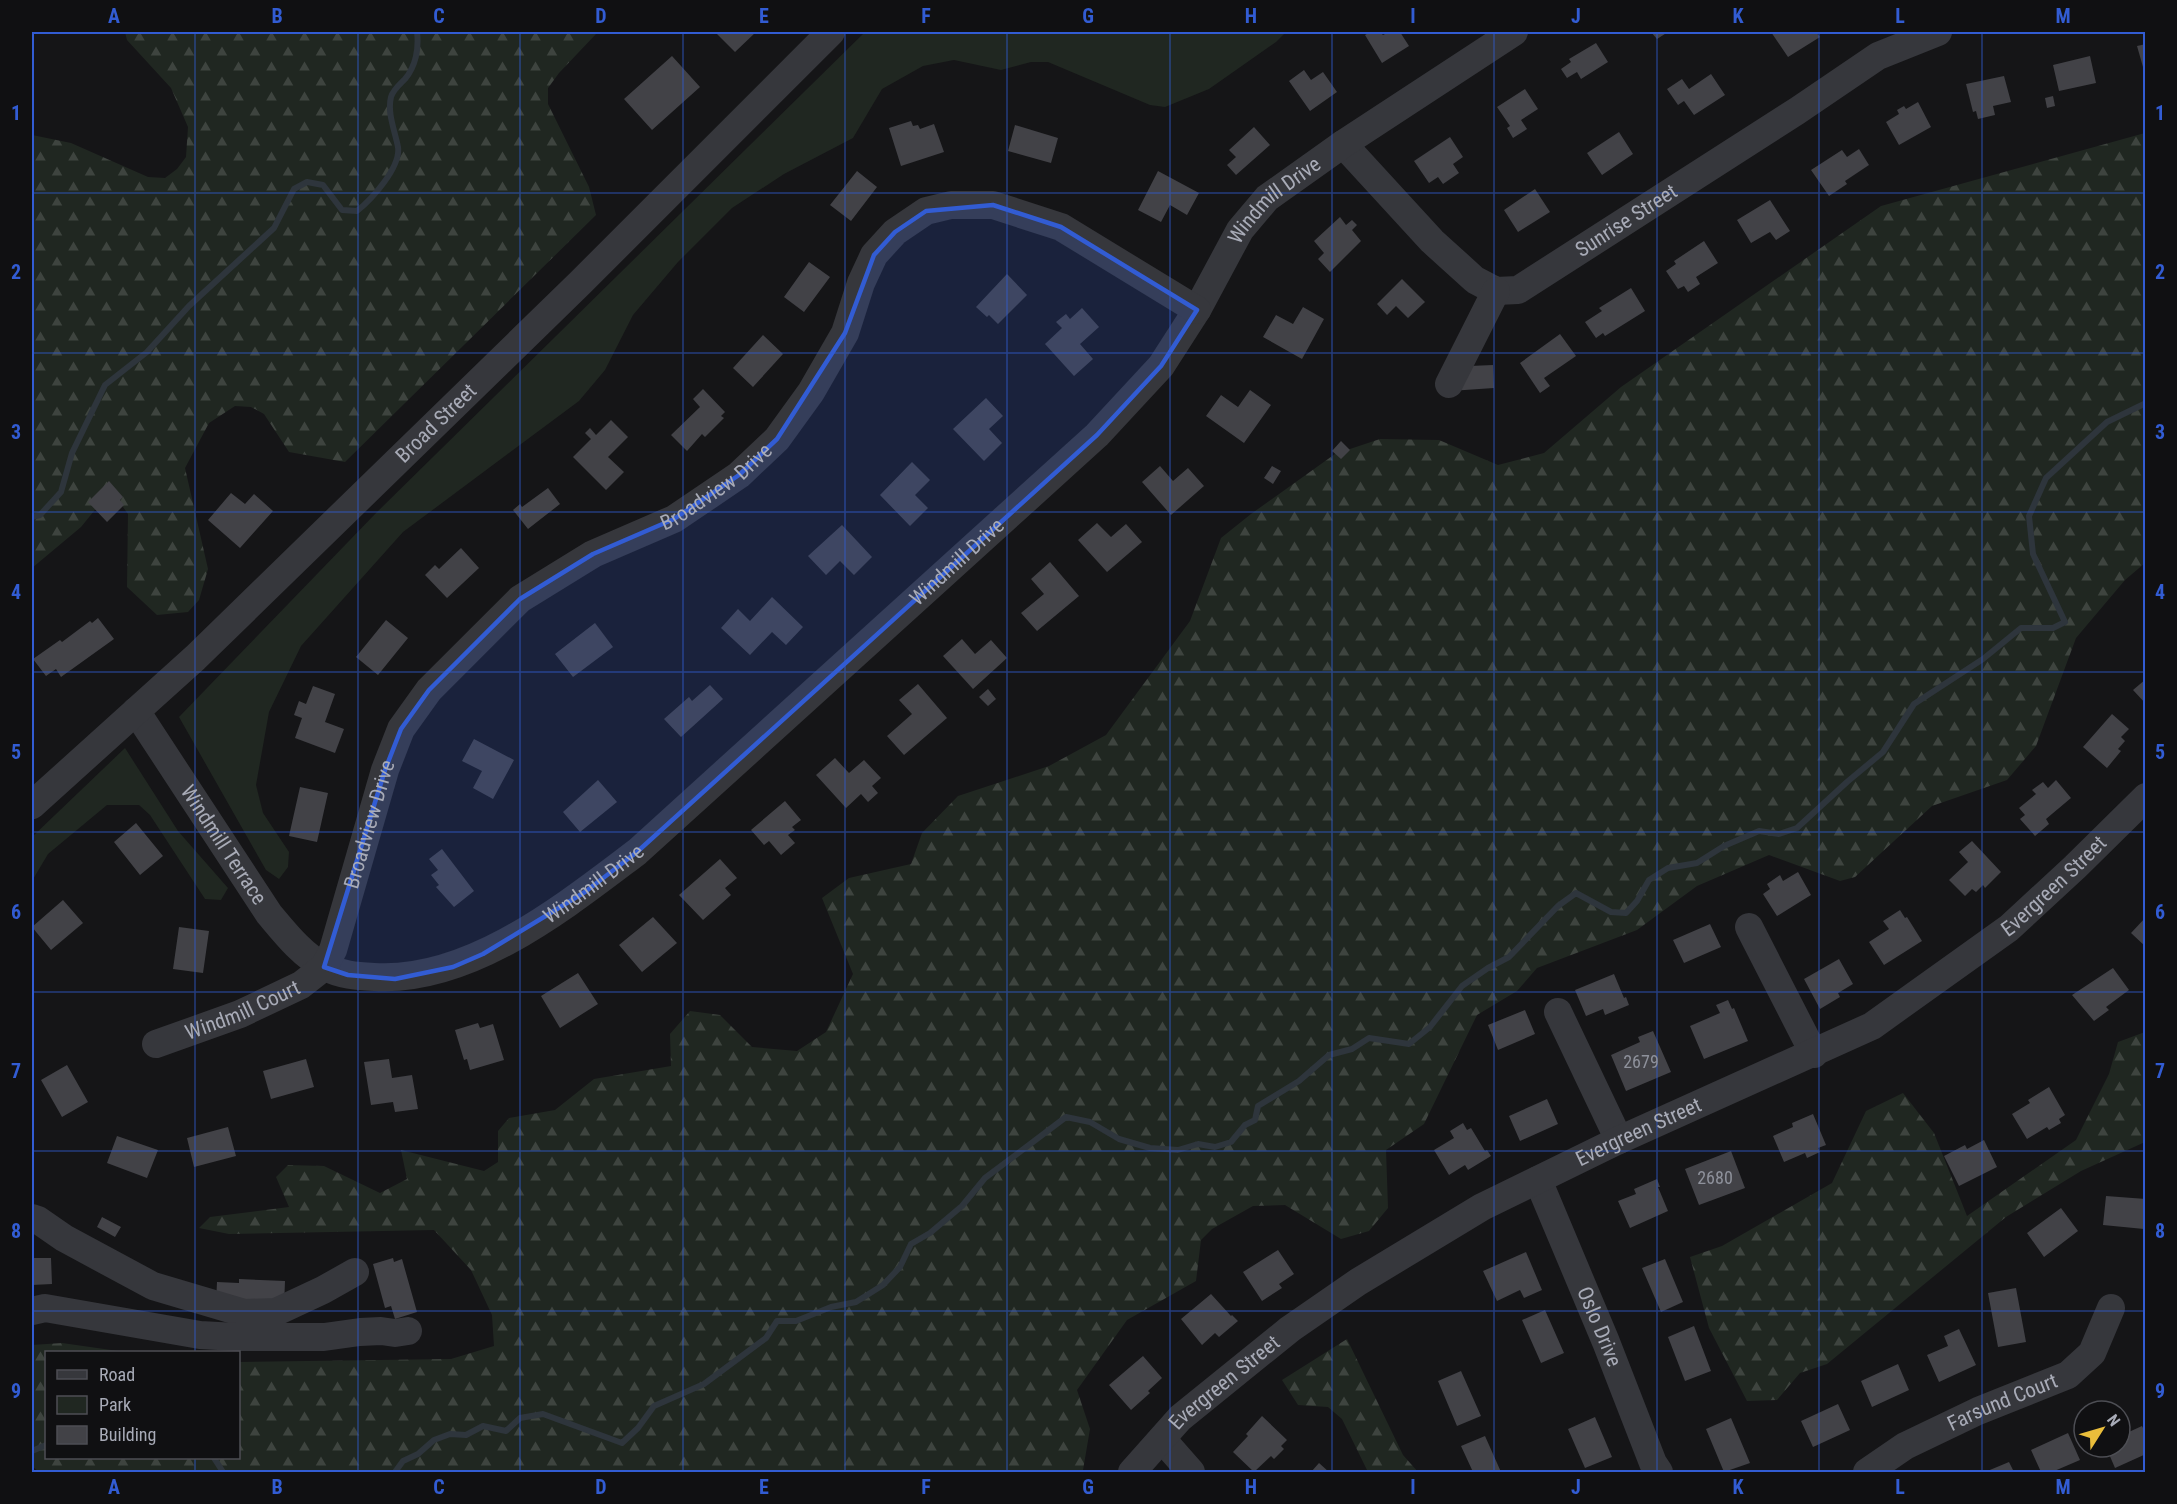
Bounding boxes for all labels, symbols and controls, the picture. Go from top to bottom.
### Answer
text: A [108,4,120,28]
text: B [271,4,283,28]
text: C [433,4,445,28]
text: D [595,4,607,28]
text: E [759,4,769,28]
text: F [921,4,931,28]
text: G [1082,4,1094,28]
text: H [1245,4,1257,28]
text: I [1410,4,1416,28]
text: J [1571,4,1581,28]
text: K [1732,4,1744,28]
text: L [1895,4,1905,28]
text: M [2055,4,2071,28]
text: 1 [11,101,21,125]
text: 1 [2155,101,2165,125]
street label: Windmill Drive [1223,152,1325,248]
street label: Sunrise Street [1571,179,1681,262]
text: 2 [11,260,21,284]
text: 2 [2155,260,2165,284]
street label: Broad Street [391,379,481,468]
text: 3 [11,420,21,444]
text: 3 [2155,420,2165,444]
street label: Broadview Drive [657,438,777,535]
street label: Windmill Drive [905,513,1009,611]
text: 4 [11,580,21,604]
text: 4 [2155,580,2165,604]
text: 5 [11,740,21,764]
text: 5 [2155,740,2165,764]
street label: Broadview Drive [339,756,400,891]
street label: Windmill Terrace [176,781,272,909]
street label: Evergreen Street [1997,831,2111,942]
street label: Windmill Drive [539,840,649,928]
text: 6 [11,900,21,924]
text: 6 [2155,900,2165,924]
street label: Windmill Court [182,975,304,1045]
house number: 2679 [1623,1051,1659,1072]
text: 7 [11,1059,21,1083]
text: 7 [2155,1059,2165,1083]
street label: Evergreen Street [1572,1093,1705,1171]
house number: 2680 [1697,1167,1733,1188]
text: 8 [11,1219,21,1243]
text: 8 [2155,1219,2165,1243]
street label: Oslo Drive [1572,1283,1626,1370]
street label: Evergreen Street [1164,1330,1284,1434]
legend [45,1351,240,1459]
text: Road [99,1364,135,1385]
street label: Farsund Court [1943,1368,2061,1436]
text: 9 [11,1379,21,1403]
text: 9 [2155,1379,2165,1403]
text: Park [99,1394,131,1415]
north arrow [2072,1399,2132,1459]
text: N [2103,1411,2124,1430]
text: Building [99,1424,156,1445]
text: A [108,1475,120,1499]
text: B [271,1475,283,1499]
text: C [433,1475,445,1499]
text: D [595,1475,607,1499]
text: E [759,1475,769,1499]
text: F [921,1475,931,1499]
text: G [1082,1475,1094,1499]
text: H [1245,1475,1257,1499]
text: I [1410,1475,1416,1499]
text: J [1571,1475,1581,1499]
text: K [1732,1475,1744,1499]
text: L [1895,1475,1905,1499]
text: M [2055,1475,2071,1499]

